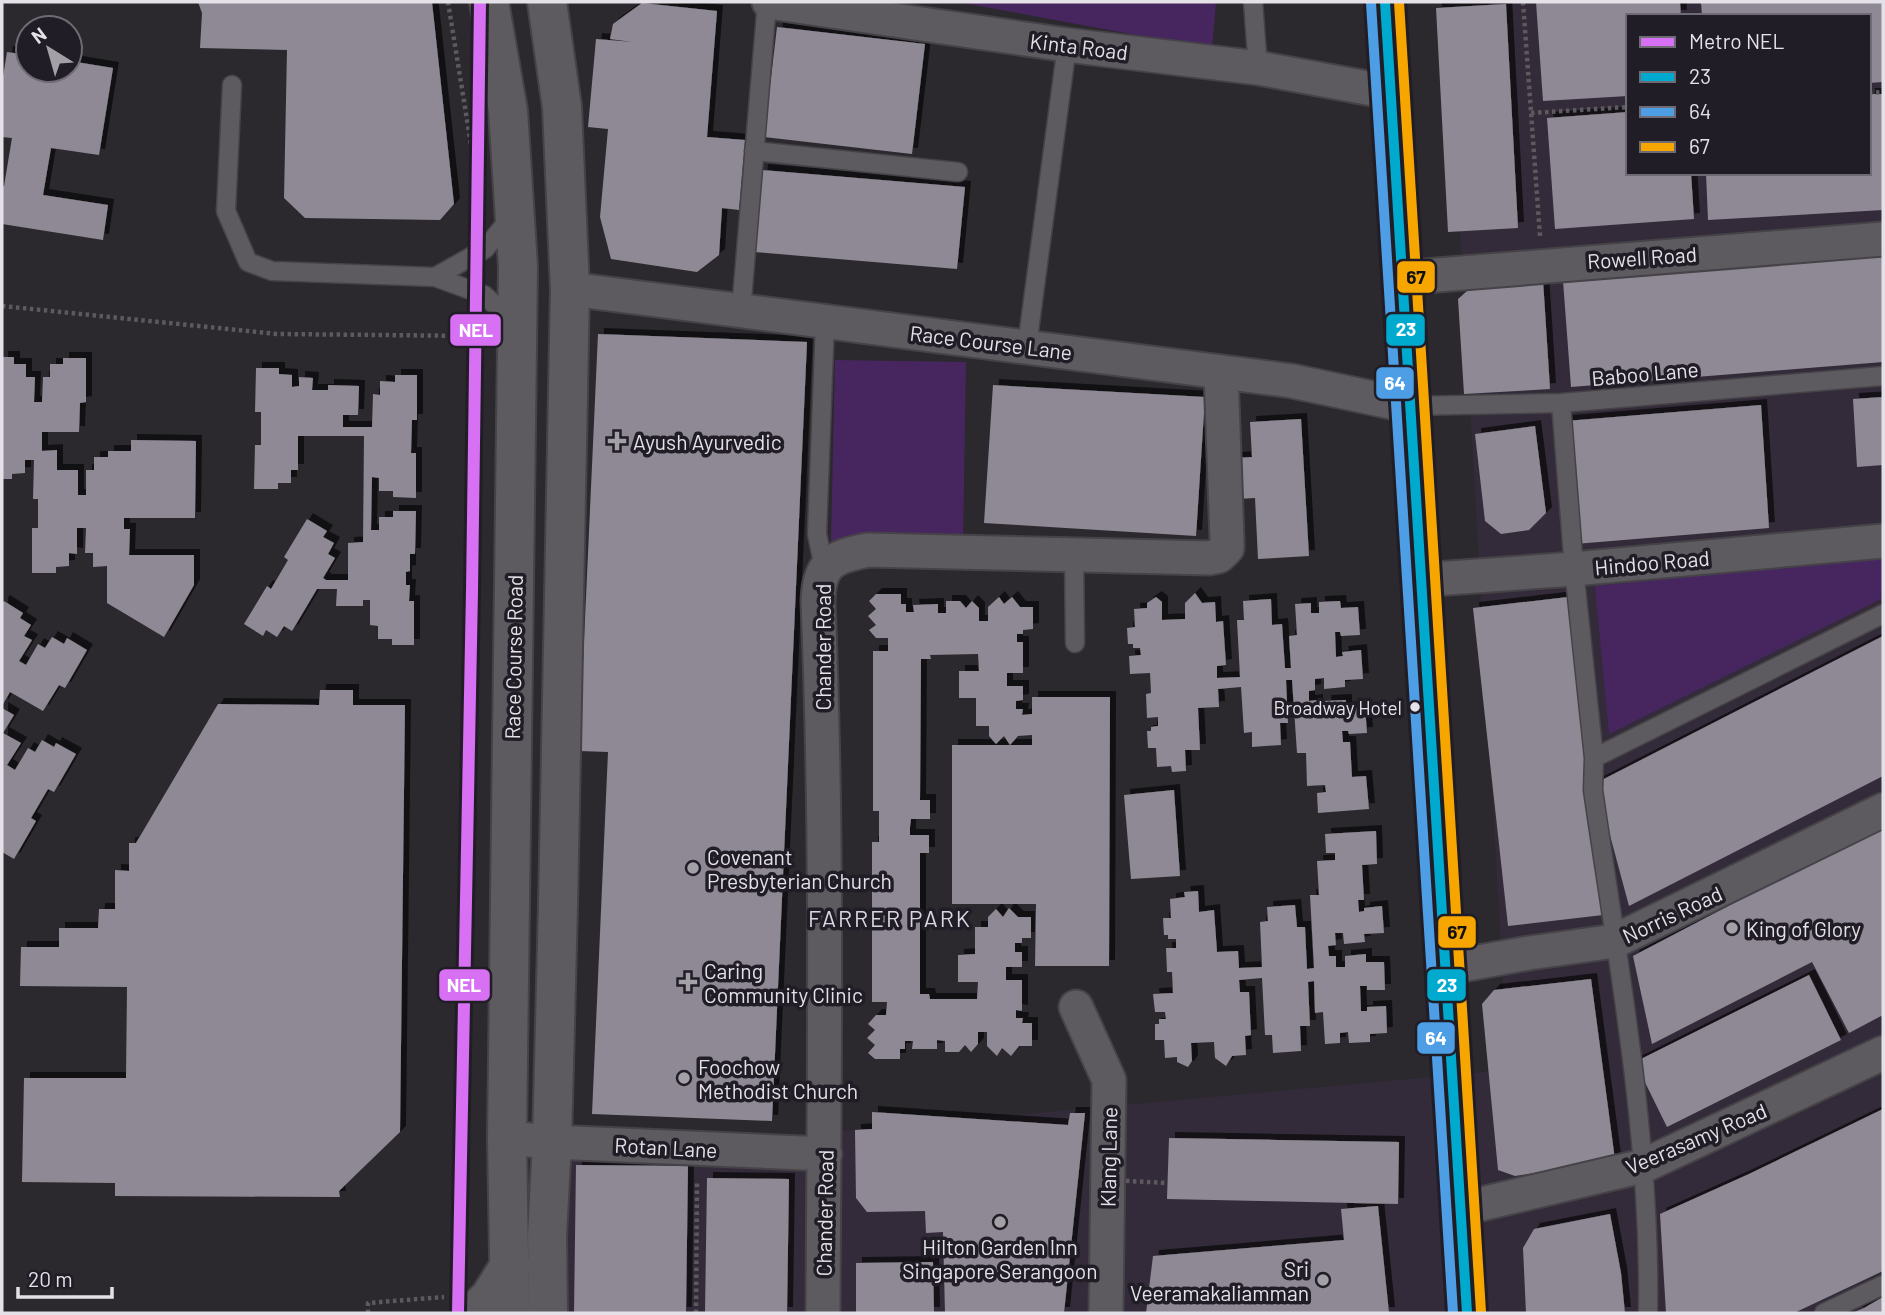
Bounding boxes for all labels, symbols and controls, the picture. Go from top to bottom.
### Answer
north arrow [14,14,84,84]
legend [1626,14,1871,175]
text: N [26,22,50,48]
street label: Kinta Road [1029,28,1129,64]
text: Metro NEL [1689,28,1784,53]
text: 23 [1689,63,1711,88]
text: 64 [1689,98,1711,123]
text: 67 [1689,133,1710,158]
street label: Rowell Road [1586,241,1698,273]
line badge: 67 [1396,260,1436,294]
text: 67 [1406,265,1426,288]
line badge: NEL [449,313,502,347]
line badge: 23 [1385,313,1426,347]
text: 23 [1396,317,1416,340]
text: NEL [459,318,493,341]
street label: Race Course Lane [908,320,1074,364]
street label: Baboo Lane [1591,356,1699,390]
line badge: 64 [1375,366,1415,400]
text: 64 [1384,371,1406,394]
place label: Ayush Ayurvedic [633,429,782,454]
marker: Ayush Ayurvedic [607,431,627,451]
street label: Hindoo Road [1594,545,1710,579]
street label: Race Course Road [499,574,527,740]
street label: Chander Road [810,584,835,710]
place label: Broadway Hotel [1273,696,1402,719]
marker: Broadway Hotel [1408,700,1422,714]
place label: Covenant Presbyterian Church [707,844,892,893]
marker: Covenant Presbyterian Church [685,860,701,876]
street label: Norris Road [1618,880,1726,948]
district label: FARRER PARK [808,904,972,932]
line badge: 67 [1437,915,1477,949]
place label: King of Glory [1746,916,1861,941]
text: 67 [1447,920,1467,943]
marker: King of Glory [1724,920,1740,936]
place label: Caring Community Clinic [704,958,863,1007]
line badge: NEL [438,968,491,1002]
line badge: 23 [1426,968,1467,1002]
marker: Caring Community Clinic [678,972,698,992]
text: NEL [447,973,481,996]
text: 23 [1437,973,1457,996]
line badge: 64 [1416,1021,1456,1055]
text: 64 [1425,1026,1447,1049]
place label: Foochow Methodist Church [698,1054,858,1103]
marker: Foochow Methodist Church [676,1070,692,1086]
street label: Veerasamy Road [1622,1097,1770,1179]
street label: Klang Lane [1095,1107,1121,1207]
street label: Rotan Lane [614,1132,718,1162]
street label: Chander Road [810,1149,838,1277]
marker: Hilton Garden Inn Singapore Serangoon [992,1214,1008,1230]
place label: Hilton Garden Inn Singapore Serangoon [902,1234,1098,1283]
scale bar [18,1256,112,1300]
place label: Sri Veeramakaliamman [1130,1256,1309,1305]
text: 20 m [28,1266,73,1291]
marker: Sri Veeramakaliamman [1315,1272,1331,1288]

